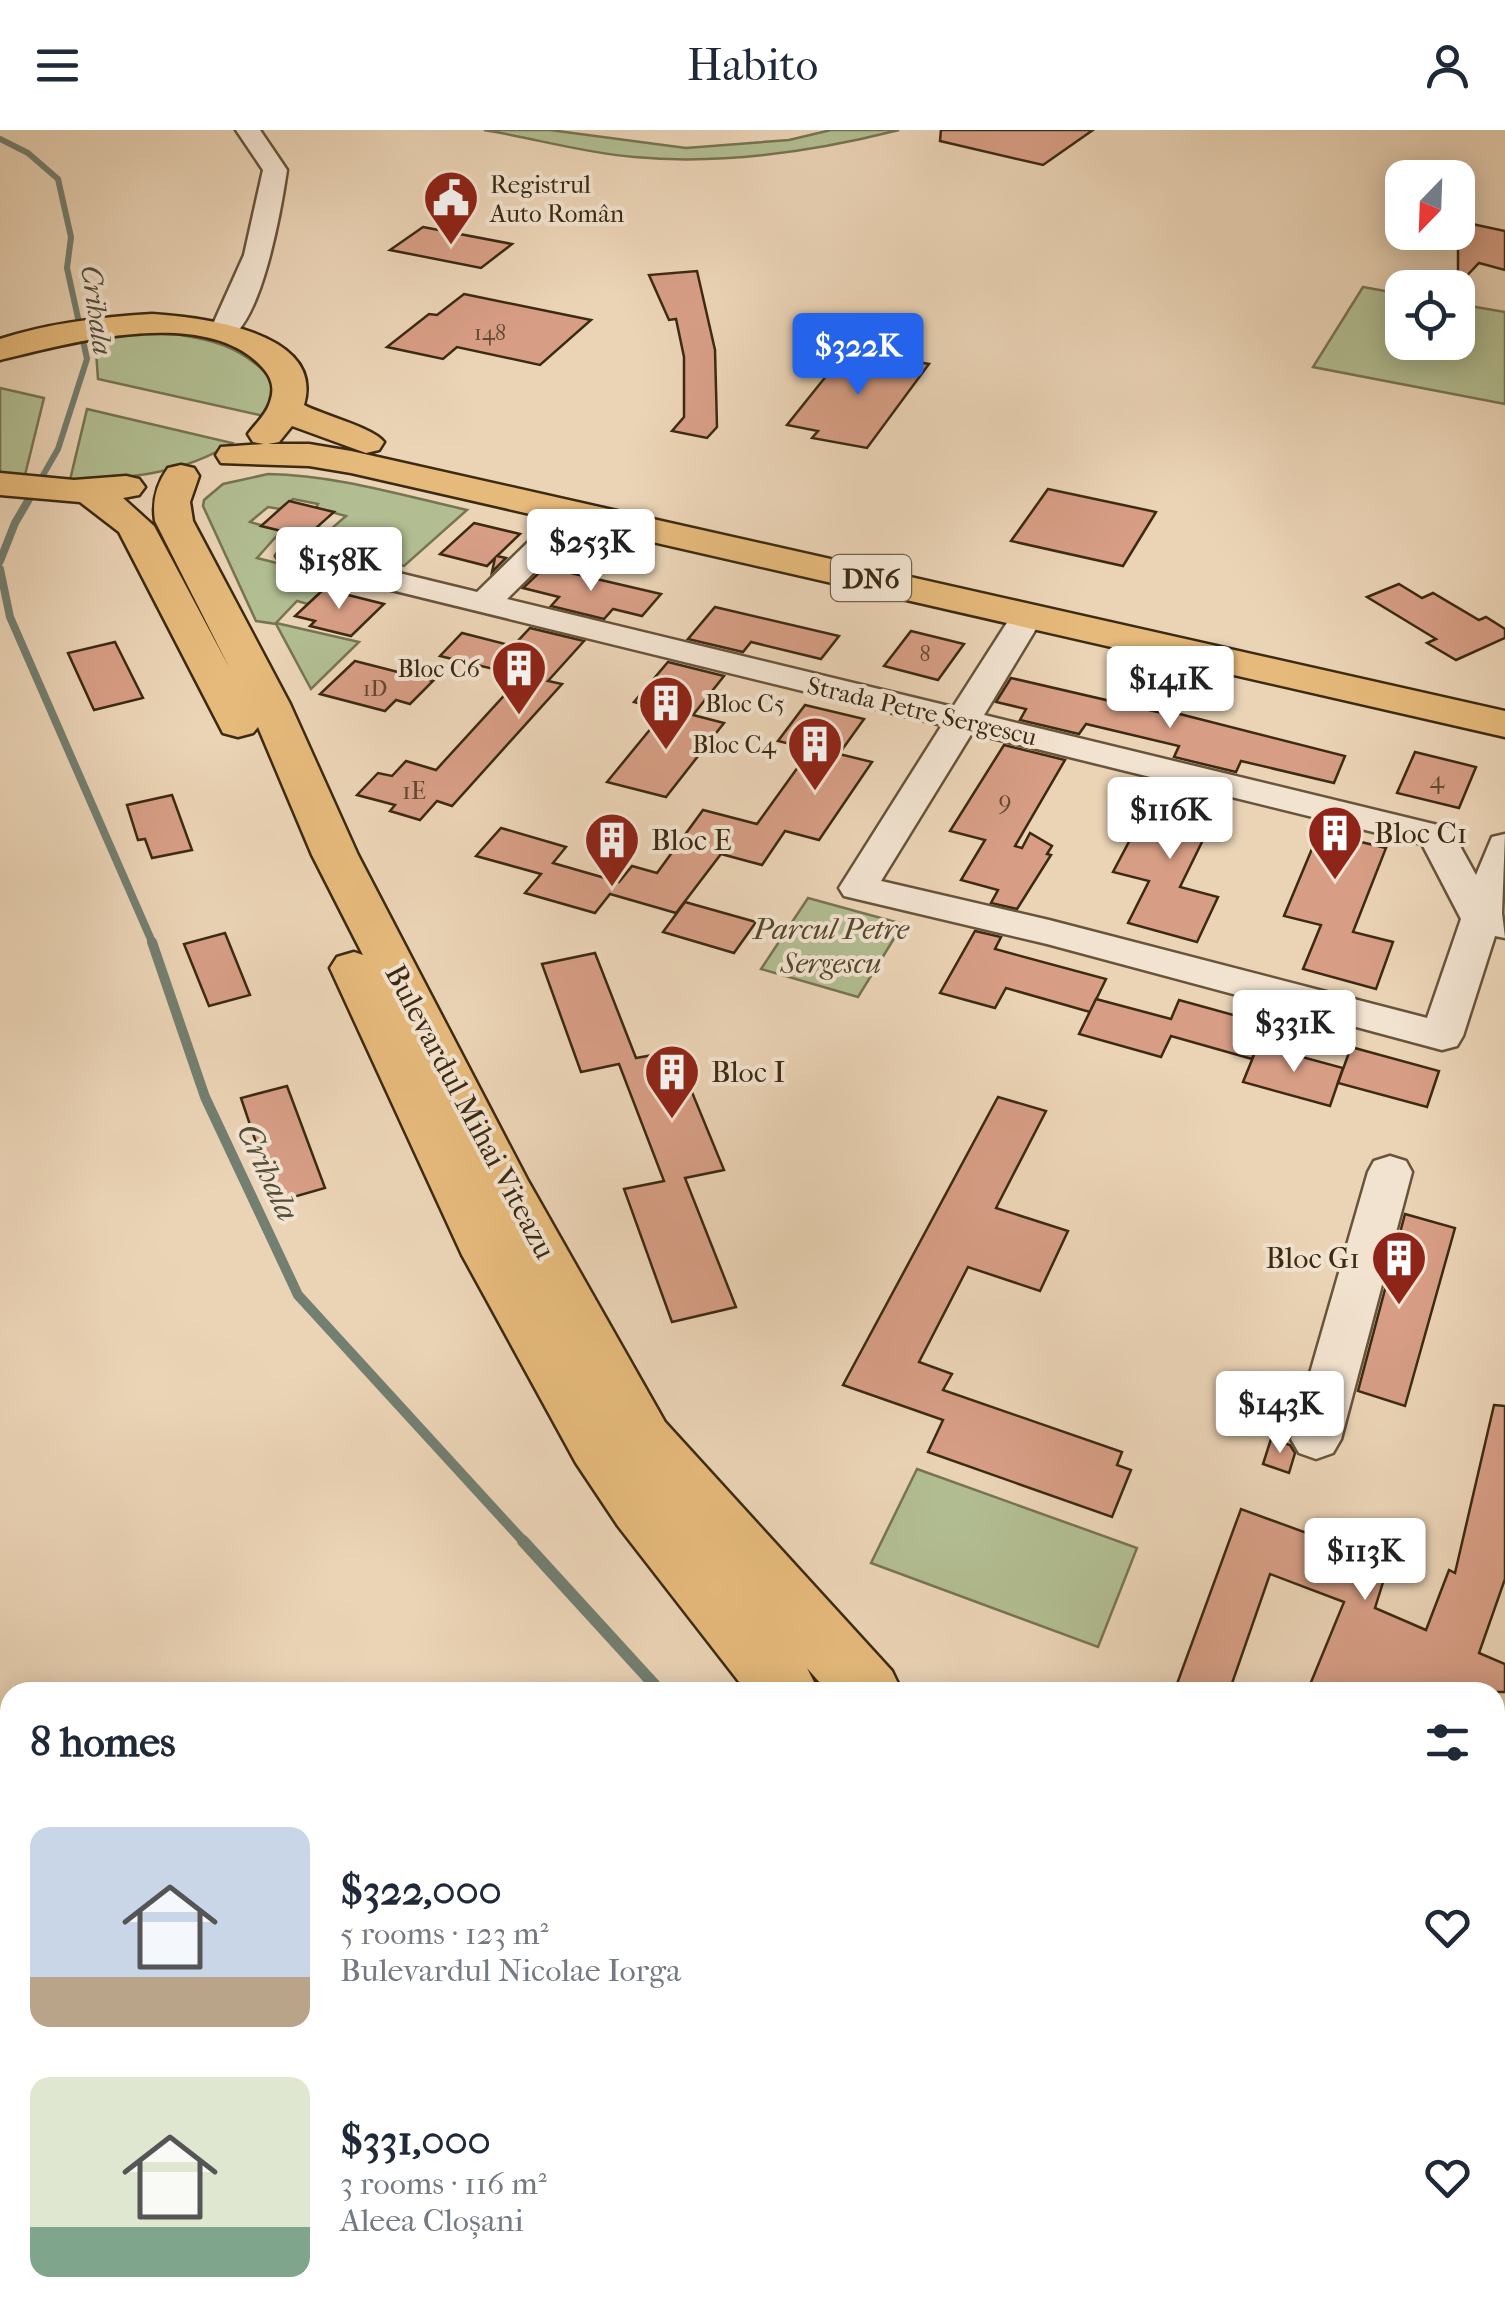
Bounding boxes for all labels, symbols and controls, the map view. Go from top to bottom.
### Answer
icon: menu [30,38,85,93]
icon: person [1420,38,1475,93]
text: Habito [687,39,818,92]
north arrow [1385,160,1475,250]
map controls [1385,160,1475,360]
public building icon: Registrul Auto Român [421,168,481,247]
place label: Registrul Auto Român [489,170,625,228]
water label: Crihala [74,263,120,357]
button: locate [1385,270,1475,360]
pin: $322K [788,313,928,398]
house number: 148 [474,320,506,346]
text: $322K [815,327,901,364]
pin: $253K [521,509,661,594]
text: $253K [549,523,633,560]
pin: $158K [269,527,409,612]
text: $158K [298,541,380,578]
road number: DN6 [831,555,911,601]
building icon: Bloc C6 [489,638,549,717]
house number: 8 [919,641,931,667]
pin: $141K [1100,646,1240,731]
place label: Bloc C6 [398,654,480,683]
text: $141K [1129,660,1211,697]
street label: Strada Petre Sergescu [804,670,1040,752]
building icon: Bloc C5 [636,673,696,752]
house number: 1D [363,676,387,702]
place label: Bloc C5 [705,689,785,718]
building icon: Bloc C4 [785,714,845,793]
place label: Bloc C4 [692,730,777,759]
house number: 4 [1430,765,1446,794]
house number: 1E [402,776,426,805]
pin: $116K [1100,777,1240,862]
house number: 9 [998,786,1012,815]
text: $116K [1130,791,1210,828]
building icon: Bloc C1 [1305,803,1365,882]
building icon: Bloc E [582,810,642,889]
place label: Bloc C1 [1374,816,1467,851]
place label: Bloc E [651,823,732,858]
park label: Parcul Petre Sergescu [751,912,910,981]
street label: Bulevardul Mihai Viteazu [378,959,562,1265]
pin: $331K [1224,990,1364,1075]
text: $331K [1255,1004,1333,1041]
building icon: Bloc I [642,1042,702,1121]
place label: Bloc I [711,1055,785,1090]
water label: Crihala [229,1118,307,1226]
building icon: Bloc G1 [1369,1228,1429,1307]
place label: Bloc G1 [1266,1241,1360,1276]
pin: $143K [1210,1371,1350,1456]
text: $143K [1238,1385,1322,1422]
pin: $113K [1295,1518,1435,1603]
text: $113K [1327,1532,1403,1569]
icon: filters [1420,1715,1475,1770]
text: 8 homes [30,1718,176,1767]
text: $322,000 [340,1866,502,1915]
icon: home [110,1867,230,1987]
icon: heart [1420,1900,1475,1955]
text: 5 rooms · 123 m² [340,1915,549,1952]
text: Bulevardul Nicolae Iorga [340,1952,681,1989]
text: $331,000 [340,2116,491,2165]
icon: home [110,2117,230,2237]
icon: heart [1420,2150,1475,2205]
text: 3 rooms · 116 m² [340,2165,547,2202]
text: Aleea Cloșani [340,2202,524,2239]

